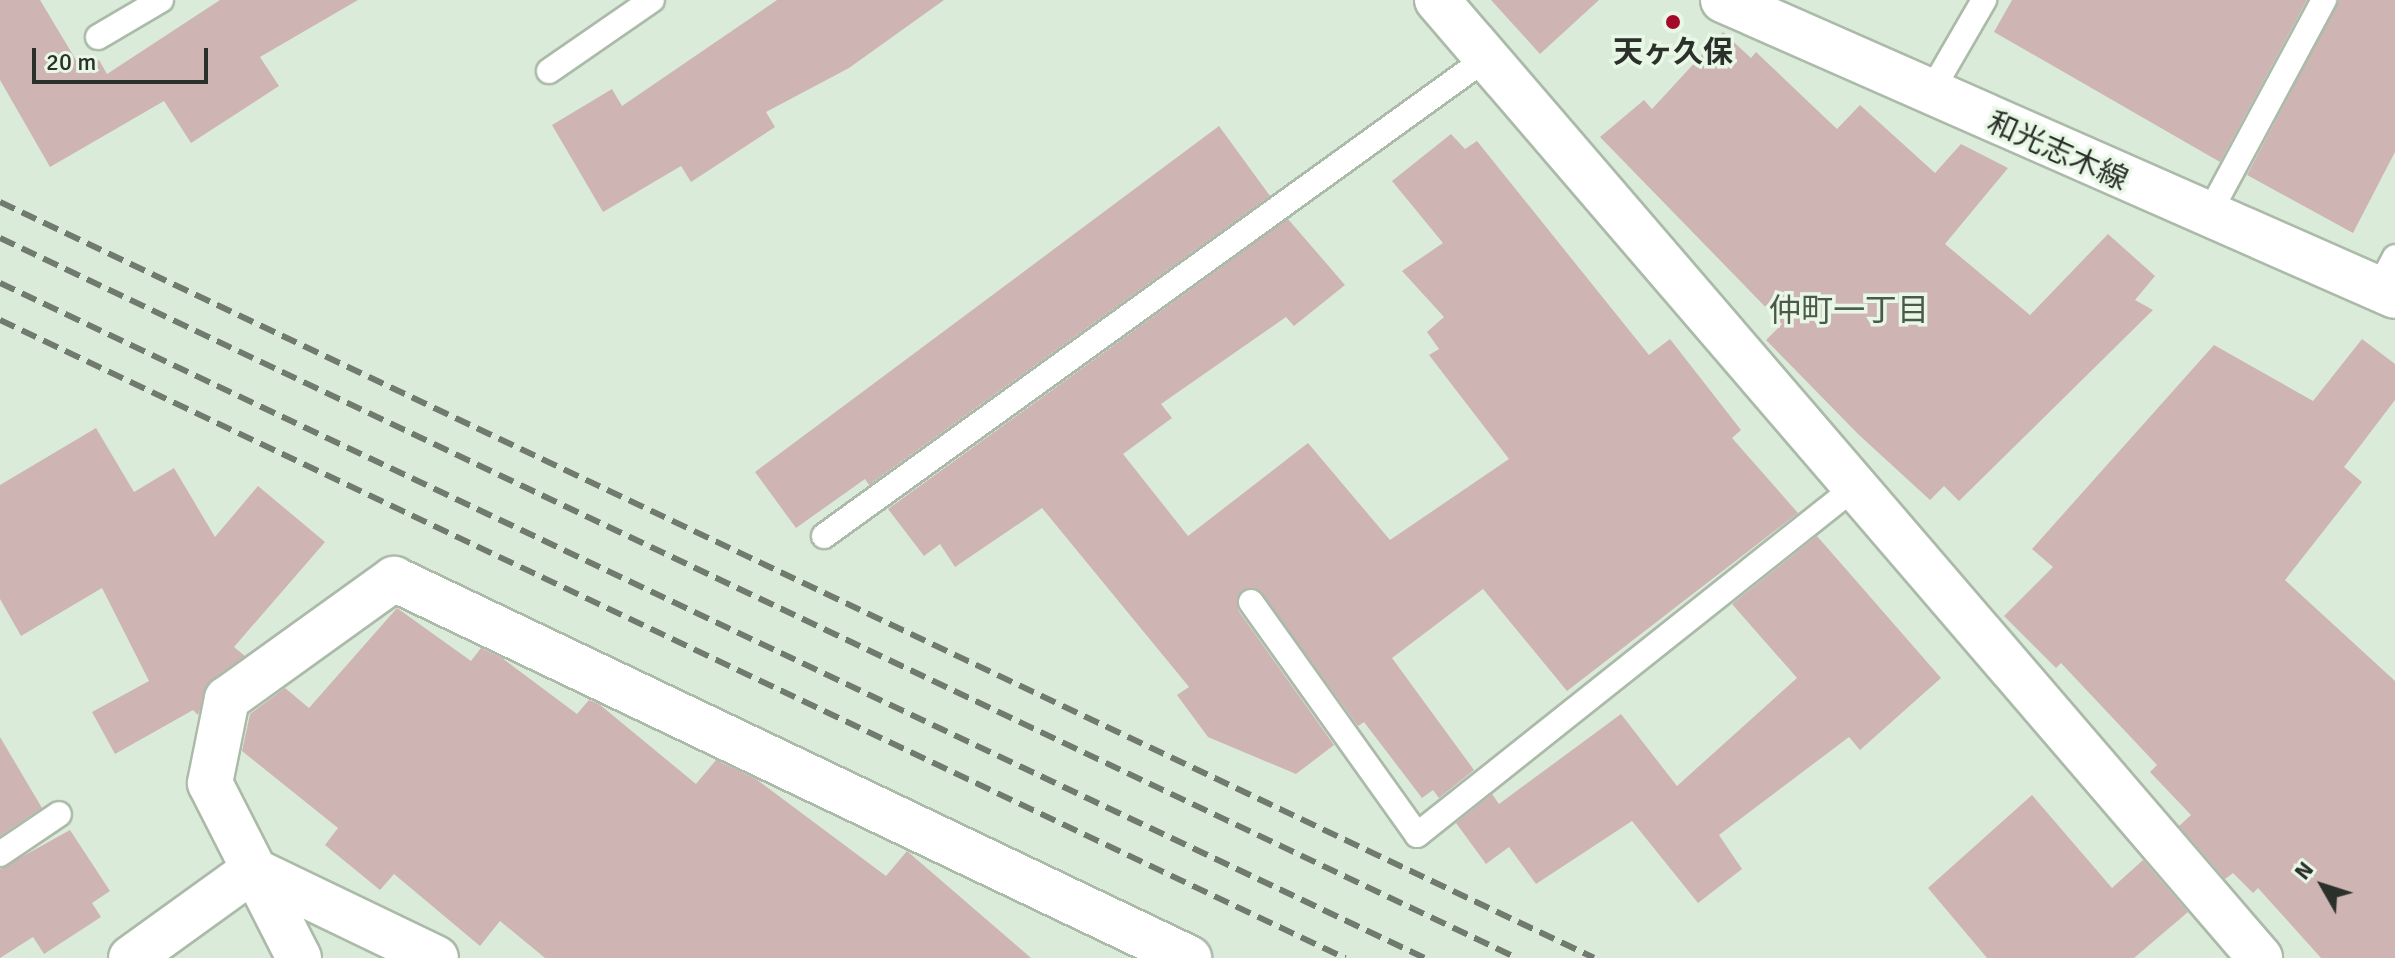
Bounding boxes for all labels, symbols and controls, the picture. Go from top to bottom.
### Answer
marker: 天ヶ久保 [1664,13,1682,31]
scale bar [36,32,212,82]
place label: 天ヶ久保 [1613,35,1733,71]
text: 20 m [46,47,96,77]
street label: 和光志木線 [1981,105,2133,199]
district label: 仲町一丁目 [1769,292,1929,330]
north arrow [2283,846,2363,926]
text: N [2289,856,2319,885]

